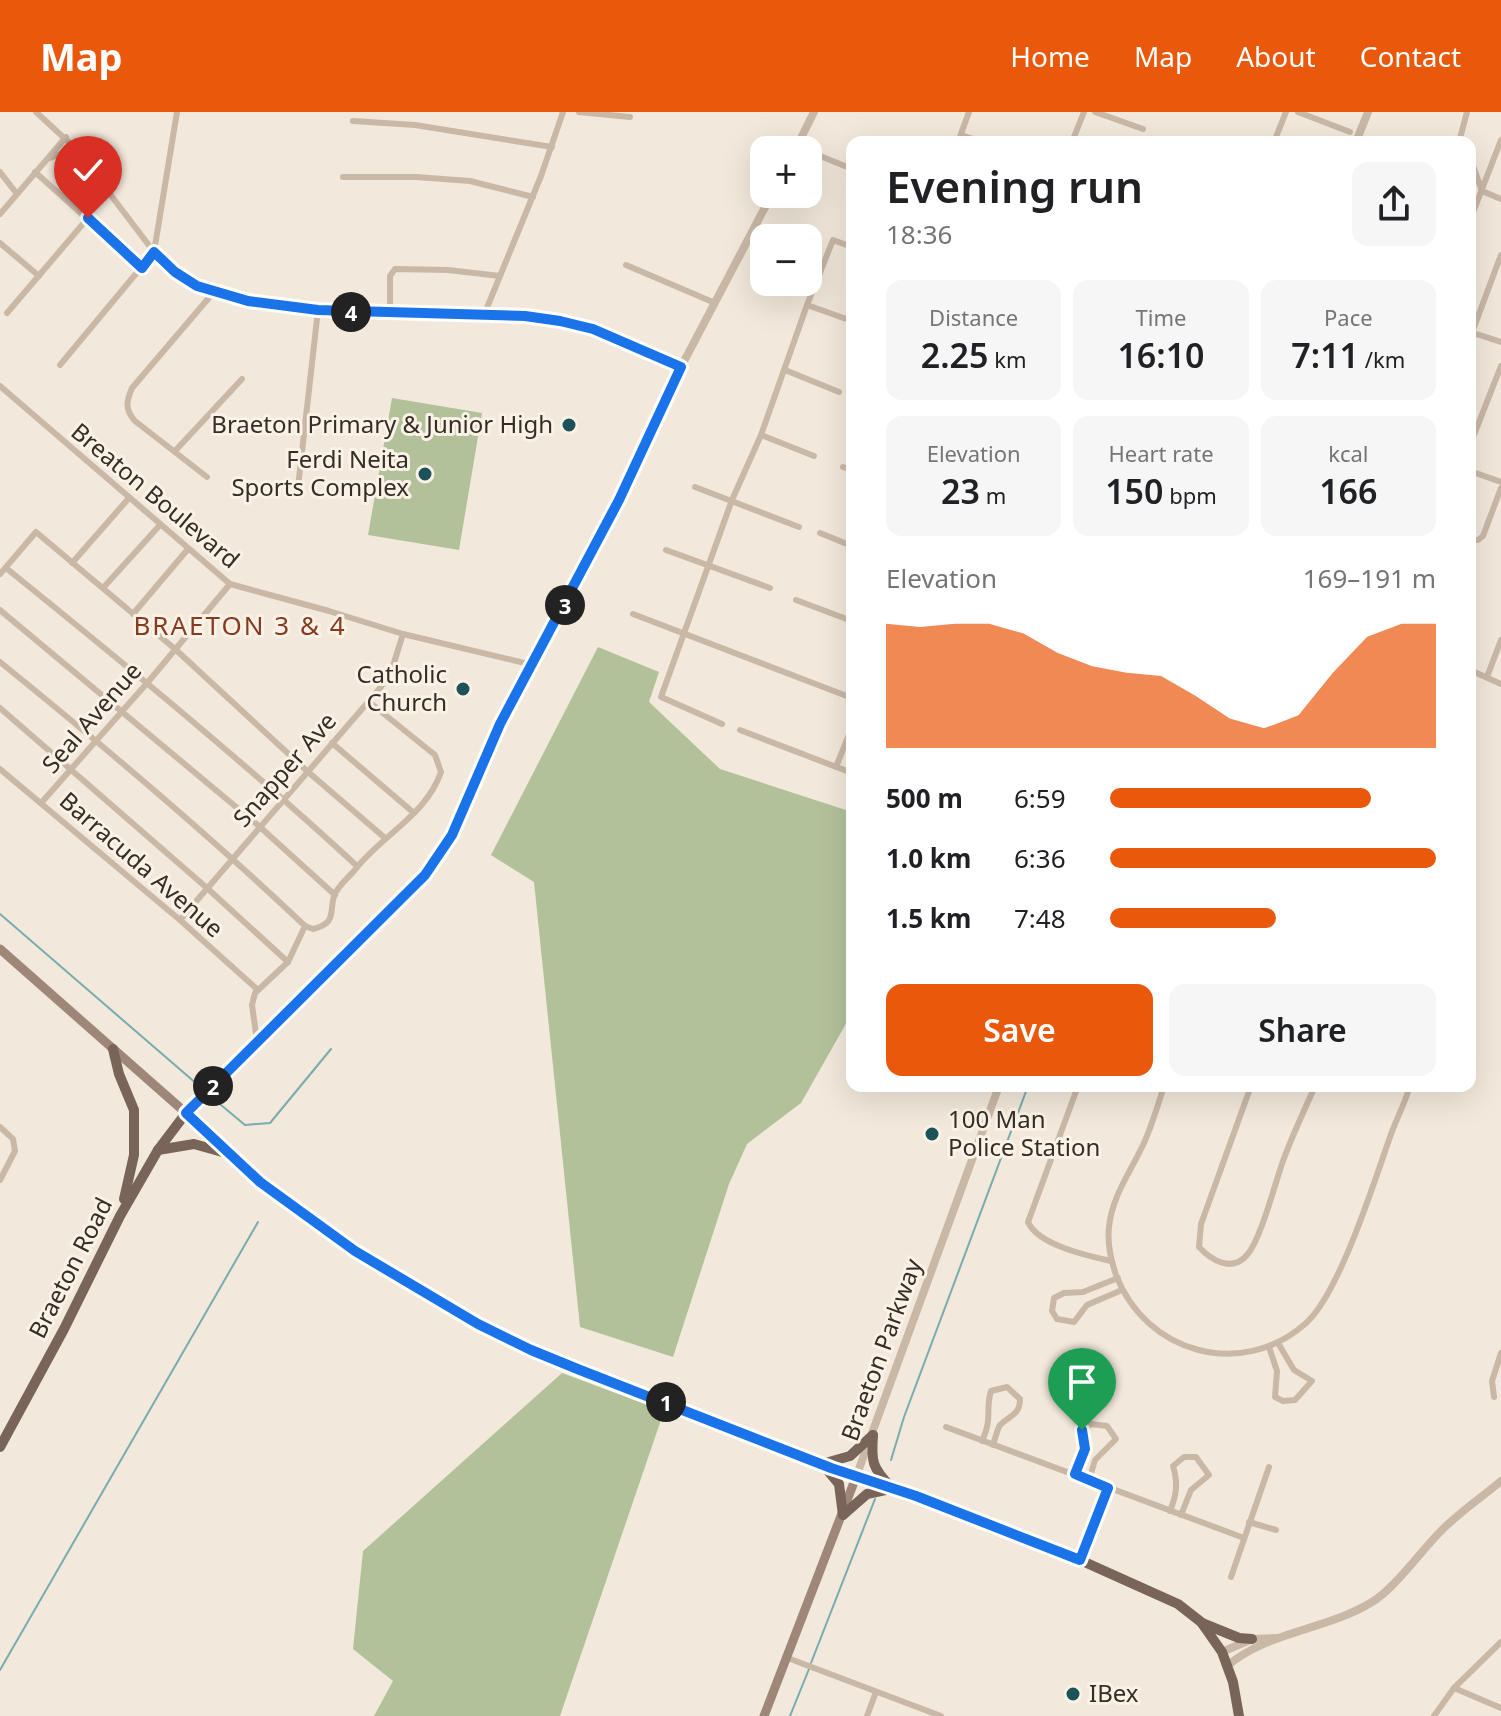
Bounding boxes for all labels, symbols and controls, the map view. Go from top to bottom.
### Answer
text: Map [40,30,123,82]
text: Home [1010,37,1090,75]
text: Map [1134,37,1192,75]
text: About [1236,37,1316,75]
text: Contact [1360,37,1461,75]
pin [54,136,122,218]
map controls [750,136,822,296]
button: + [750,136,822,208]
icon: check [66,148,110,192]
text: Evening run [886,156,1143,216]
button: share [1352,162,1436,246]
text: 18:36 [886,216,952,252]
button: − [750,224,822,296]
pin: 4 [331,292,371,332]
text: 4 [345,297,357,327]
text: Distance [929,302,1018,332]
text: Time [1136,302,1186,332]
text: Pace [1324,302,1373,332]
text: 2.25 [921,332,989,378]
text: 16:10 [1117,332,1205,378]
text: 7:11 [1291,332,1359,378]
text: km [989,344,1027,374]
text: /km [1359,344,1405,374]
place label: Braeton Primary & Junior High [211,407,553,440]
street label: Breaton Boulevard [65,415,247,575]
marker: Braeton Primary & Junior High [560,416,578,434]
text: Elevation [927,438,1021,468]
text: Heart rate [1108,438,1214,468]
text: kcal [1328,438,1368,468]
place label: Ferdi Neita Sports Complex [231,442,409,503]
marker: Ferdi Neita Sports Complex [416,465,434,483]
text: 23 [941,468,980,514]
text: 150 [1105,468,1163,514]
text: 166 [1319,468,1378,514]
text: m [980,480,1006,510]
text: bpm [1163,480,1217,510]
text: Elevation [886,560,997,596]
text: 169–191 m [1303,560,1436,596]
pin: 3 [545,585,585,625]
text: 3 [559,590,571,620]
district label: BRAETON 3 & 4 [133,607,347,643]
street label: Seal Avenue [34,655,148,779]
place label: Catholic Church [356,657,447,718]
marker: Catholic Church [454,680,472,698]
street label: Snapper Ave [225,705,343,833]
text: 500 m [886,780,963,816]
text: 6:59 [1014,780,1066,816]
street label: Barracuda Avenue [53,784,231,944]
text: 1.0 km [886,840,971,876]
text: 6:36 [1014,840,1066,876]
text: 1.5 km [886,900,971,936]
text: 7:48 [1014,900,1066,936]
button: Save [886,984,1153,1076]
button: Share [1169,984,1436,1076]
pin: 2 [193,1066,233,1106]
text: 2 [207,1071,219,1101]
place label: 100 Man Police Station [948,1102,1100,1163]
marker: 100 Man Police Station [923,1125,941,1143]
street label: Braeton Road [20,1191,119,1343]
street label: Braeton Parkway [832,1253,929,1445]
pin [1048,1348,1116,1430]
icon: arrive [1060,1360,1104,1404]
pin: 1 [646,1382,686,1422]
text: 1 [660,1387,672,1417]
place label: IBex [1089,1676,1139,1709]
marker: IBex [1064,1685,1082,1703]

